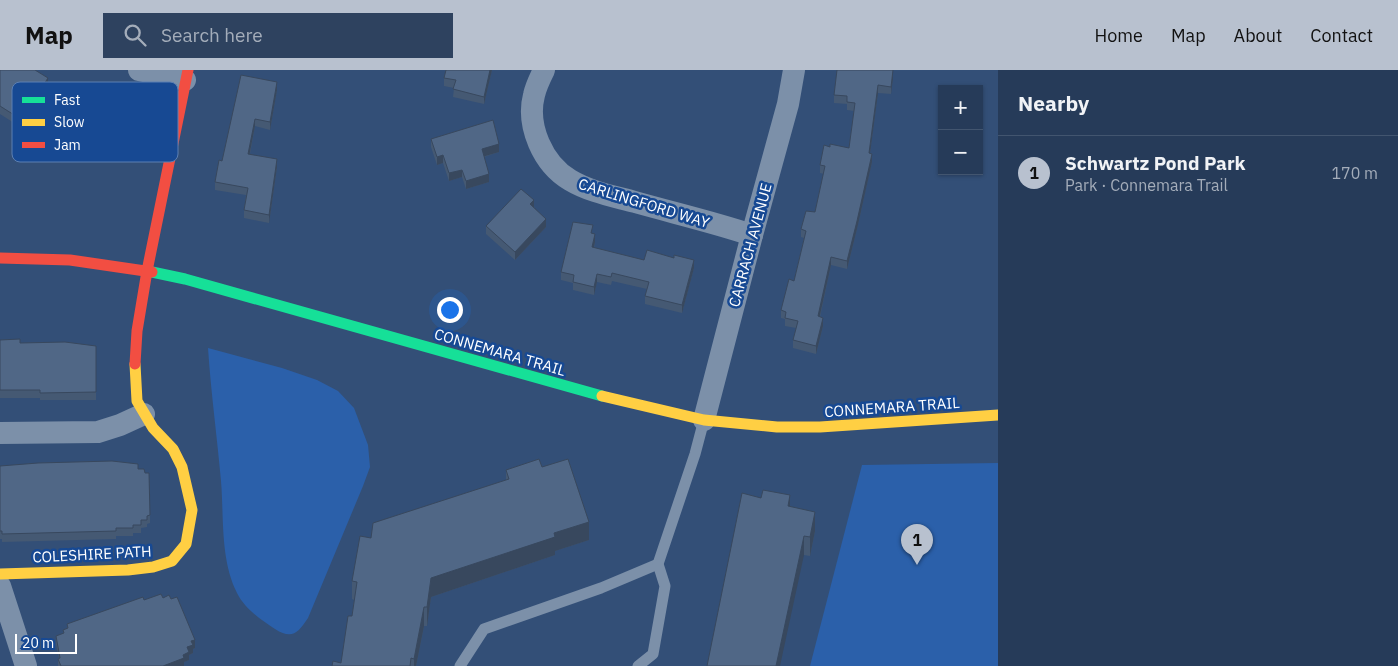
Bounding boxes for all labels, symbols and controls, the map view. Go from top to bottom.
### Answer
search box [103,13,453,58]
text: Map [25,19,73,51]
icon: search [121,21,149,49]
text: Search here [161,23,263,47]
text: Home [1095,24,1143,47]
text: Map [1171,24,1206,47]
text: About [1234,24,1282,47]
text: Contact [1310,24,1373,47]
legend [12,82,178,162]
map controls [938,85,983,175]
button: + [938,85,983,130]
text: Nearby [1018,89,1089,117]
text: Fast [54,91,80,109]
text: Slow [54,113,85,131]
button: − [938,130,983,175]
text: Jam [54,136,81,154]
text: Schwartz Pond Park [1065,151,1246,175]
text: 1 [1029,163,1039,183]
text: 170 m [1331,163,1378,183]
street label: CARLINGFORD WAY [576,174,712,232]
text: Park · Connemara Trail [1065,175,1228,195]
street label: CARRACH AVENUE [724,181,776,309]
your location [437,297,463,323]
street label: CONNEMARA TRAIL [432,324,568,380]
street label: CONNEMARA TRAIL [824,393,961,421]
pin: 1 [901,524,933,565]
street label: COLESHIRE PATH [32,541,152,567]
scale bar [15,631,78,654]
text: 20 m [22,634,54,652]

